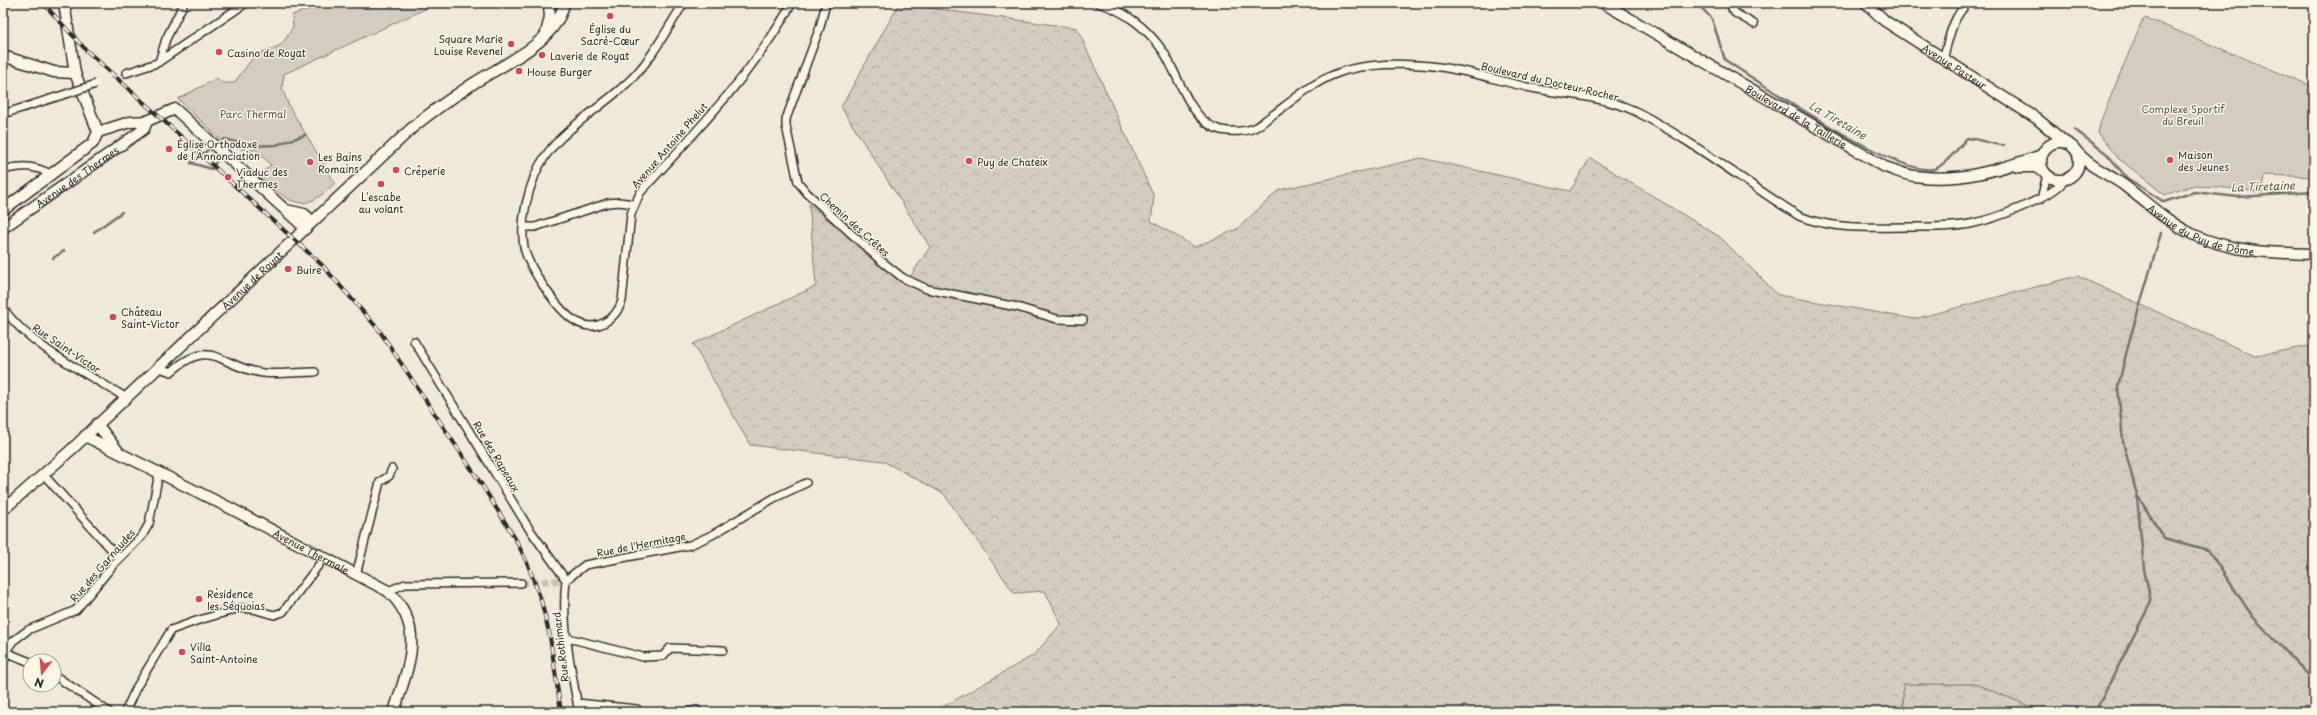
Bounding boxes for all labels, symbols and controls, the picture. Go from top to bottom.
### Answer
marker: Église du Sacré-Cœur [605,11,615,21]
place label: Église du Sacré-Cœur [581,21,640,48]
place label: Square Marie Louise Revenel [434,31,503,58]
marker: Square Marie Louise Revenel [506,39,516,49]
street label: Avenue Pasteur [1919,39,1990,92]
place label: Casino de Royat [227,45,306,60]
marker: Casino de Royat [214,47,224,57]
place label: Laverie de Royat [550,48,629,63]
marker: Laverie de Royat [537,50,547,60]
street label: Boulevard du Docteur Rocher [1480,58,1621,104]
place label: House Burger [527,64,593,79]
marker: House Burger [514,66,524,76]
street label: Boulevard de la Taillerie [1743,80,1850,151]
water label: La Tiretaine [1806,97,1871,144]
street label: Avenue Antoine Phelut [628,99,710,191]
park label: Complexe Sportif du Breuil [2142,101,2225,128]
park label: Parc Thermal [220,106,286,121]
place label: Église Orthodoxe de l'Annonciation [177,136,260,163]
street label: Avenue des Thermes [32,142,121,211]
marker: Église Orthodoxe de l'Annonciation [164,144,174,154]
place label: Maison des Jeunes [2178,147,2230,174]
place label: Les Bains Romains [318,149,362,176]
place label: Puy de Chateix [977,154,1048,169]
marker: Maison des Jeunes [2165,155,2175,165]
marker: Puy de Chateix [964,156,974,166]
marker: Les Bains Romains [305,157,315,167]
place label: Crêperie [404,163,445,178]
place label: Viaduc des Thermes [236,164,288,191]
marker: Crêperie [391,165,401,175]
marker: Viaduc des Thermes [223,172,233,182]
water label: La Tiretaine [2231,176,2296,196]
marker: L'escabe au volant [376,179,386,189]
street label: Chemin des Crêtes [817,188,894,260]
place label: L'escabe au volant [359,189,403,216]
street label: Avenue du Puy de Dôme [2145,200,2255,258]
street label: Avenue de Royat [218,247,286,312]
place label: Buire [296,262,322,277]
marker: Buire [283,264,293,274]
place label: Château Saint-Victor [121,304,180,331]
marker: Château Saint-Victor [108,312,118,322]
street label: Rue Saint-Victor [30,320,104,377]
street label: Rue des Rapeaux [470,418,524,494]
street label: Rue des Garnaudes [66,525,138,605]
street label: Avenue Thermale [271,525,353,577]
street label: Rue de l'Hermitage [595,528,687,560]
place label: Résidence les Séquoias [207,586,265,614]
marker: Résidence les Séquoias [194,594,204,604]
street label: Rue Rothimard [548,611,572,683]
place label: Villa Saint-Antoine [190,639,258,666]
marker: Villa Saint-Antoine [177,647,187,657]
north arrow [22,653,62,693]
text: N [32,674,46,692]

